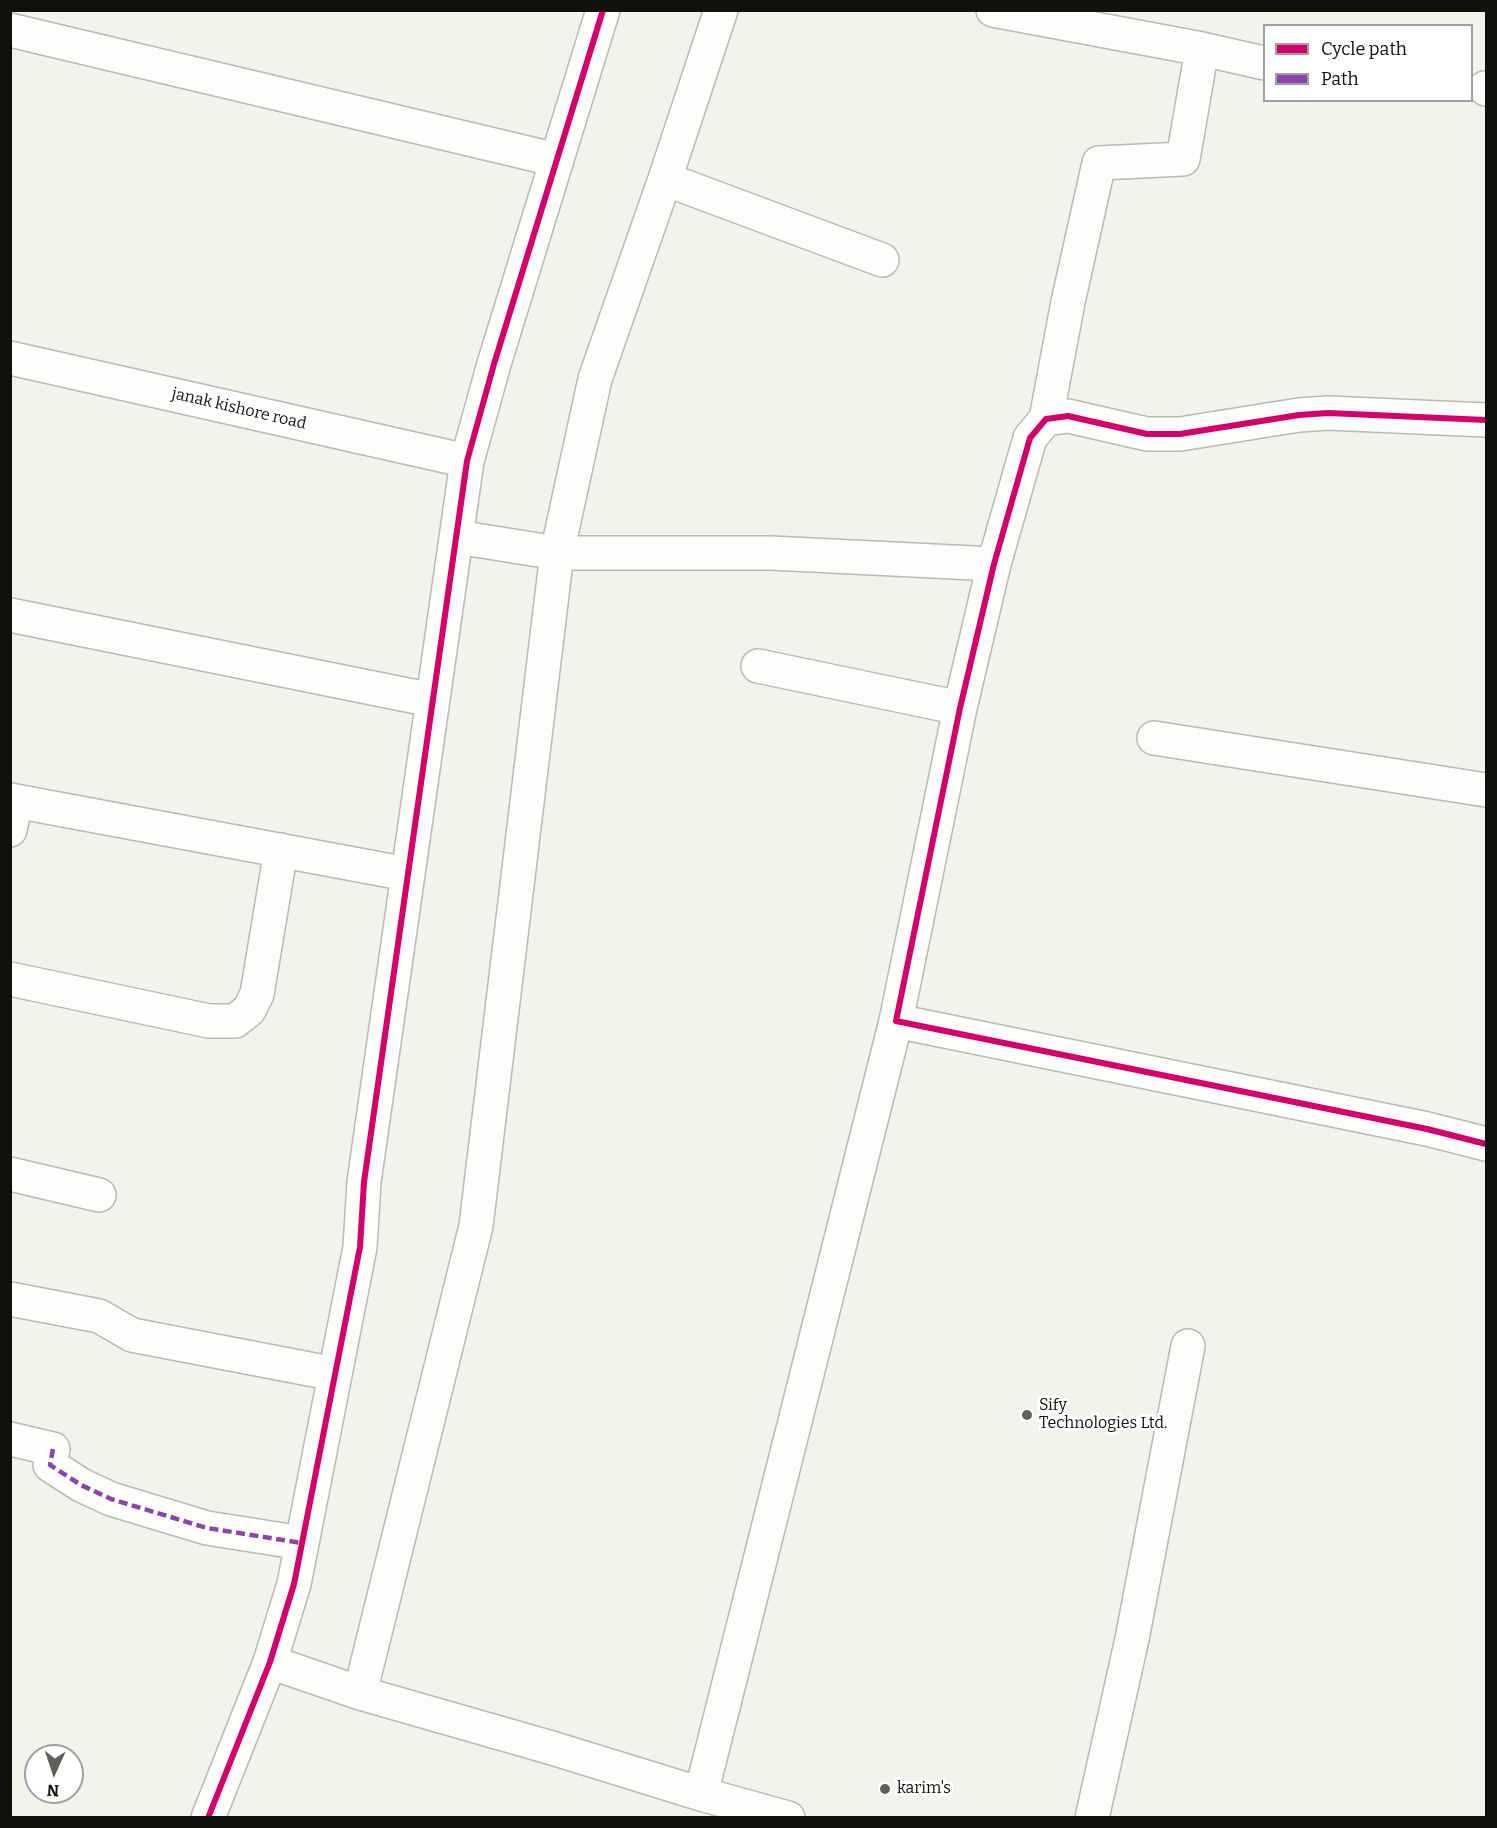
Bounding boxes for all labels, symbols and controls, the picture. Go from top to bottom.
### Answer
legend [1263,24,1473,102]
text: Cycle path [1321,38,1407,60]
text: Path [1321,68,1359,90]
street label: janak kishore road [170,384,308,434]
place label: Sify Technologies Ltd. [1039,1396,1167,1434]
marker: Sify Technologies Ltd. [1020,1408,1034,1422]
north arrow [24,1744,84,1804]
place label: karim's [897,1779,951,1799]
text: N [46,1781,60,1800]
marker: karim's [878,1782,892,1796]

